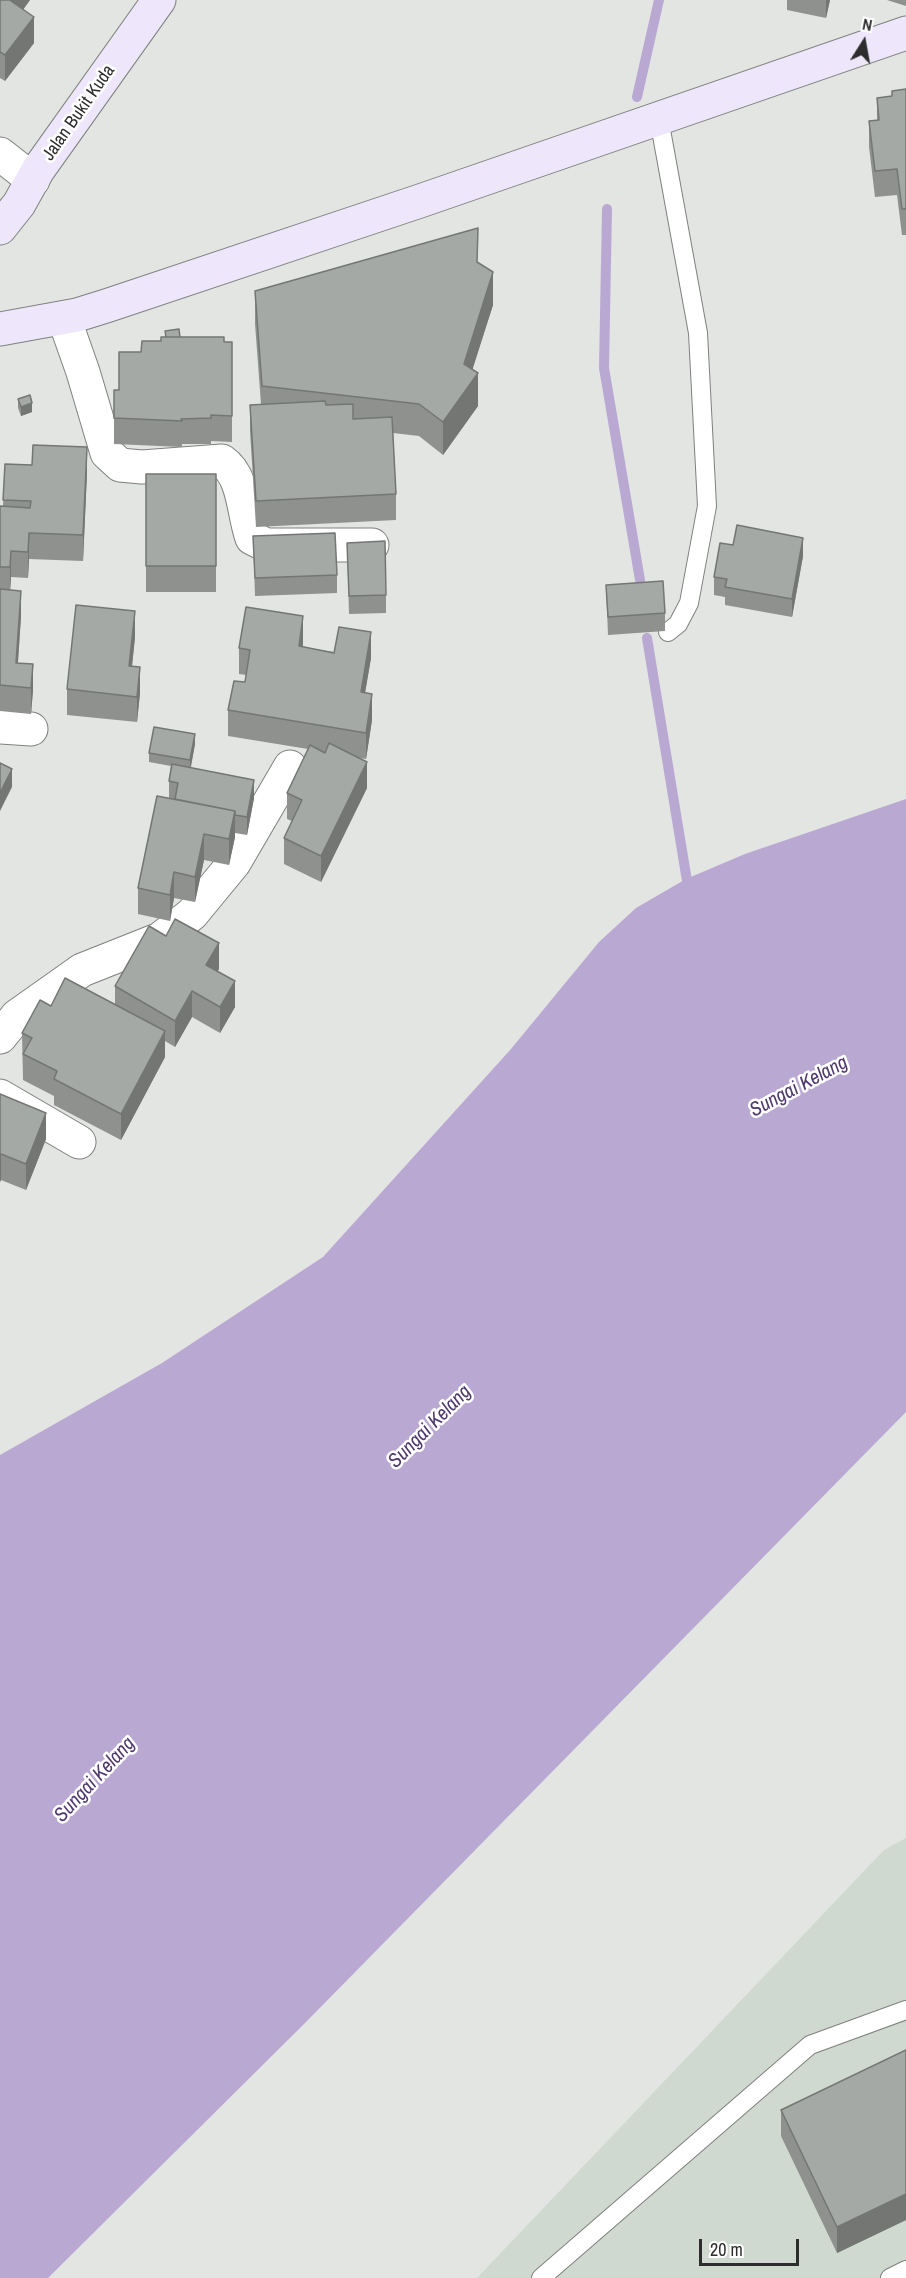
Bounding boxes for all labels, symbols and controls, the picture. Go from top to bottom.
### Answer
north arrow [834,12,894,72]
text: N [861,13,874,36]
street label: Jalan Bukit Kuda [38,61,120,165]
water label: Sungai Kelang [746,1051,852,1123]
water label: Sungai Kelang [383,1380,477,1474]
water label: Sungai Kelang [50,1732,140,1828]
scale bar [702,2227,802,2265]
text: 20 m [710,2237,743,2262]

